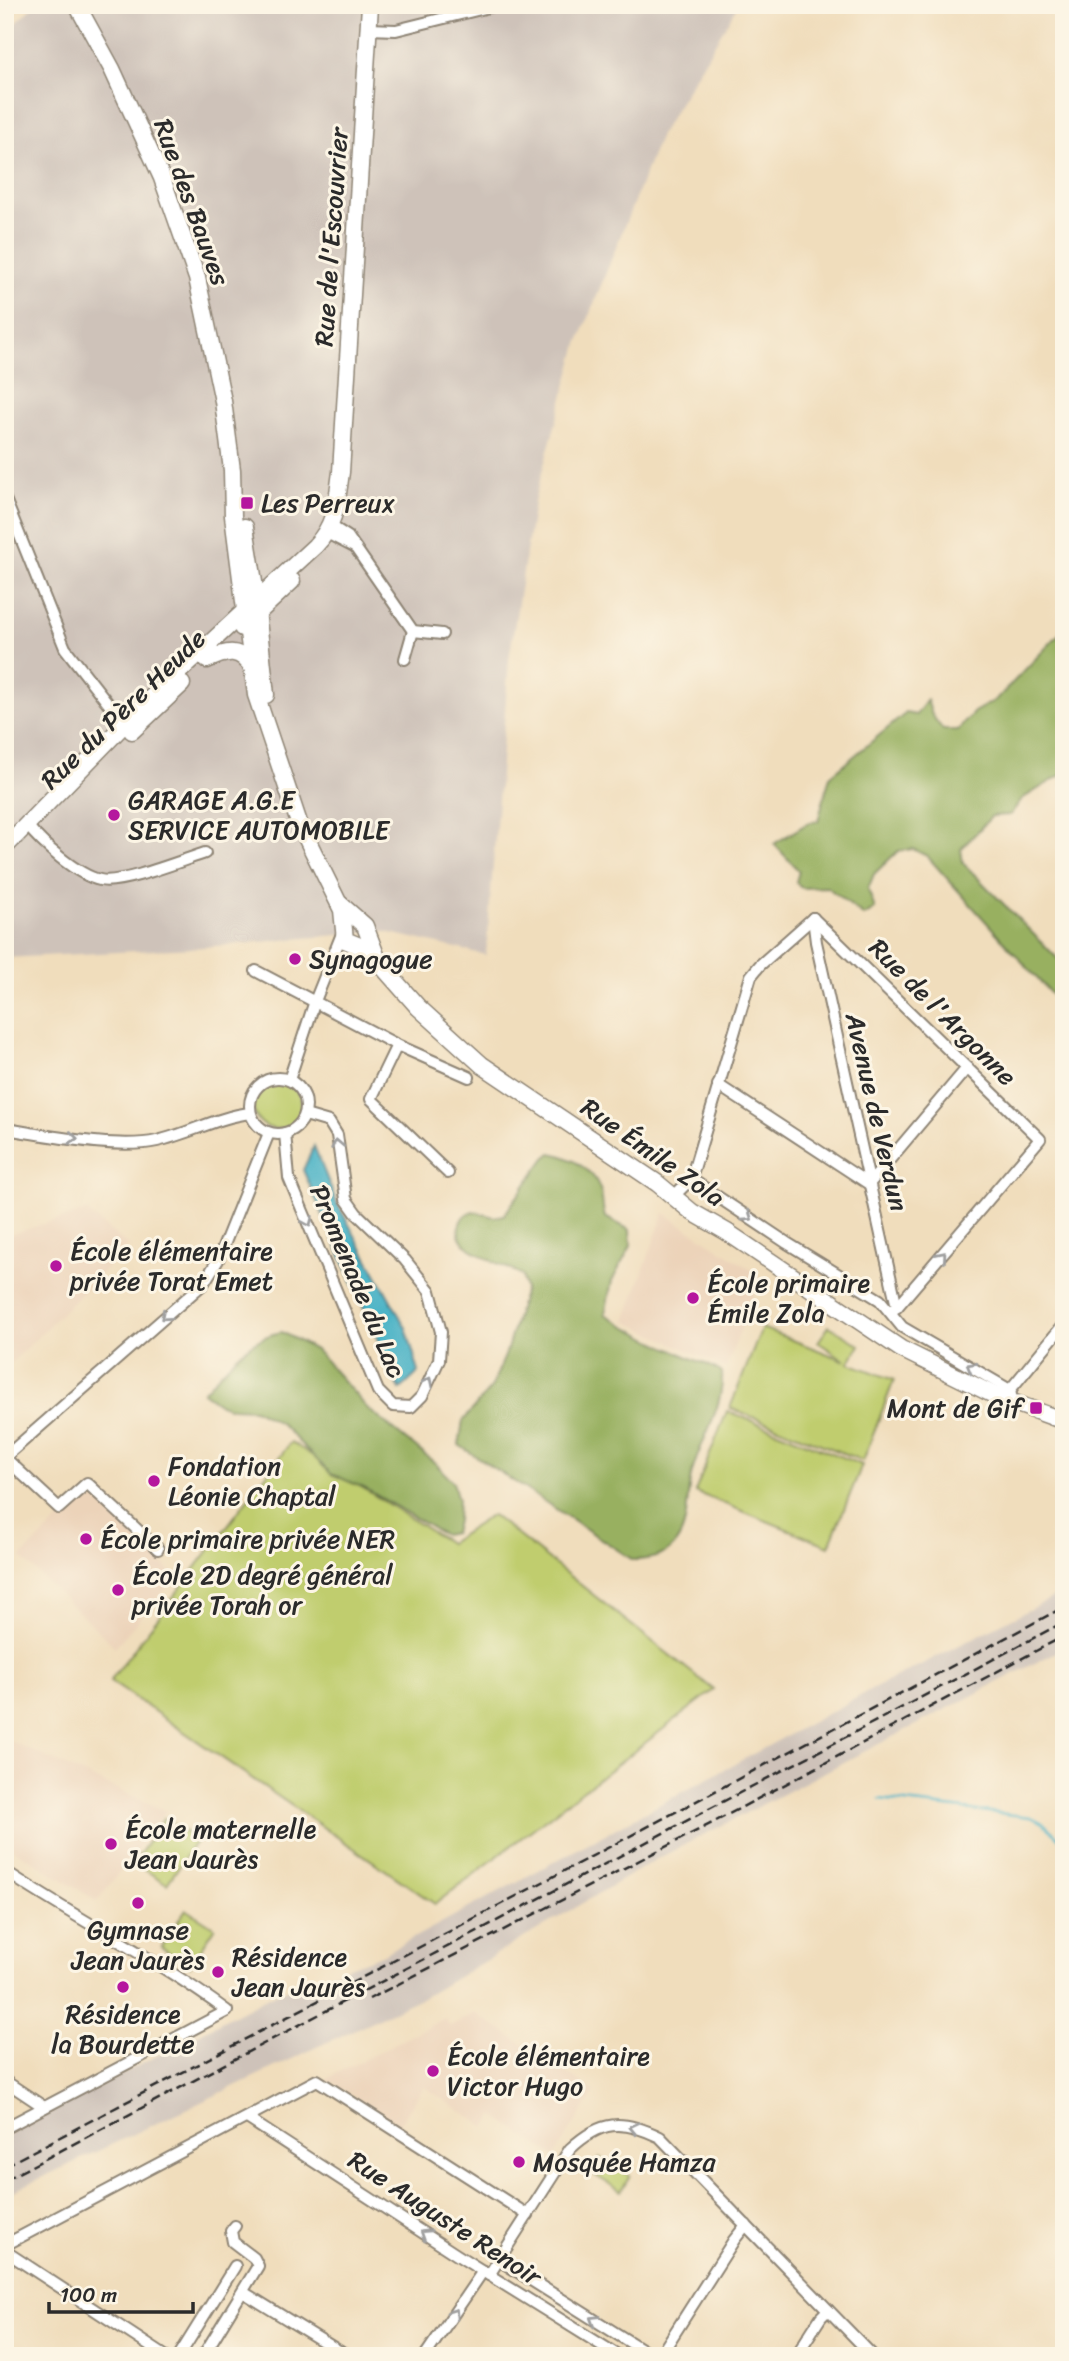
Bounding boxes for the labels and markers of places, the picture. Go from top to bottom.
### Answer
place label: Les Perreux [261,480,396,526]
marker: Les Perreux [239,495,255,511]
place label: GARAGE A.G.E SERVICE AUTOMOBILE [128,777,390,853]
marker: GARAGE A.G.E SERVICE AUTOMOBILE [106,807,122,823]
place label: Synagogue [309,936,433,982]
marker: Synagogue [287,951,303,967]
place label: École élémentaire privée Torat Emet [69,1228,273,1304]
marker: École élémentaire privée Torat Emet [48,1258,64,1274]
place label: École primaire Émile Zola [707,1260,871,1336]
marker: École primaire Émile Zola [685,1290,701,1306]
place label: Mont de Gif [887,1385,1025,1431]
marker: Mont de Gif [1028,1400,1044,1416]
place label: Fondation Léonie Chaptal [168,1443,336,1519]
marker: Fondation Léonie Chaptal [146,1473,162,1489]
place label: École primaire privée NER [100,1516,395,1562]
marker: École primaire privée NER [78,1531,94,1547]
place label: École 2D degré général privée Torah or [131,1552,393,1628]
marker: École 2D degré général privée Torah or [110,1582,126,1598]
place label: École maternelle Jean Jaurès [124,1806,317,1882]
marker: École maternelle Jean Jaurès [103,1836,119,1852]
marker: Gymnase Jean Jaurès [130,1895,146,1911]
place label: Gymnase Jean Jaurès [70,1907,205,1983]
place label: Résidence Jean Jaurès [231,1934,366,2010]
marker: Résidence Jean Jaurès [210,1964,226,1980]
marker: Résidence la Bourdette [115,1979,131,1995]
place label: Résidence la Bourdette [51,1991,195,2067]
place label: École élémentaire Victor Hugo [447,2033,650,2109]
marker: École élémentaire Victor Hugo [425,2063,441,2079]
place label: Mosquée Hamza [533,2139,716,2185]
marker: Mosquée Hamza [511,2154,527,2170]

